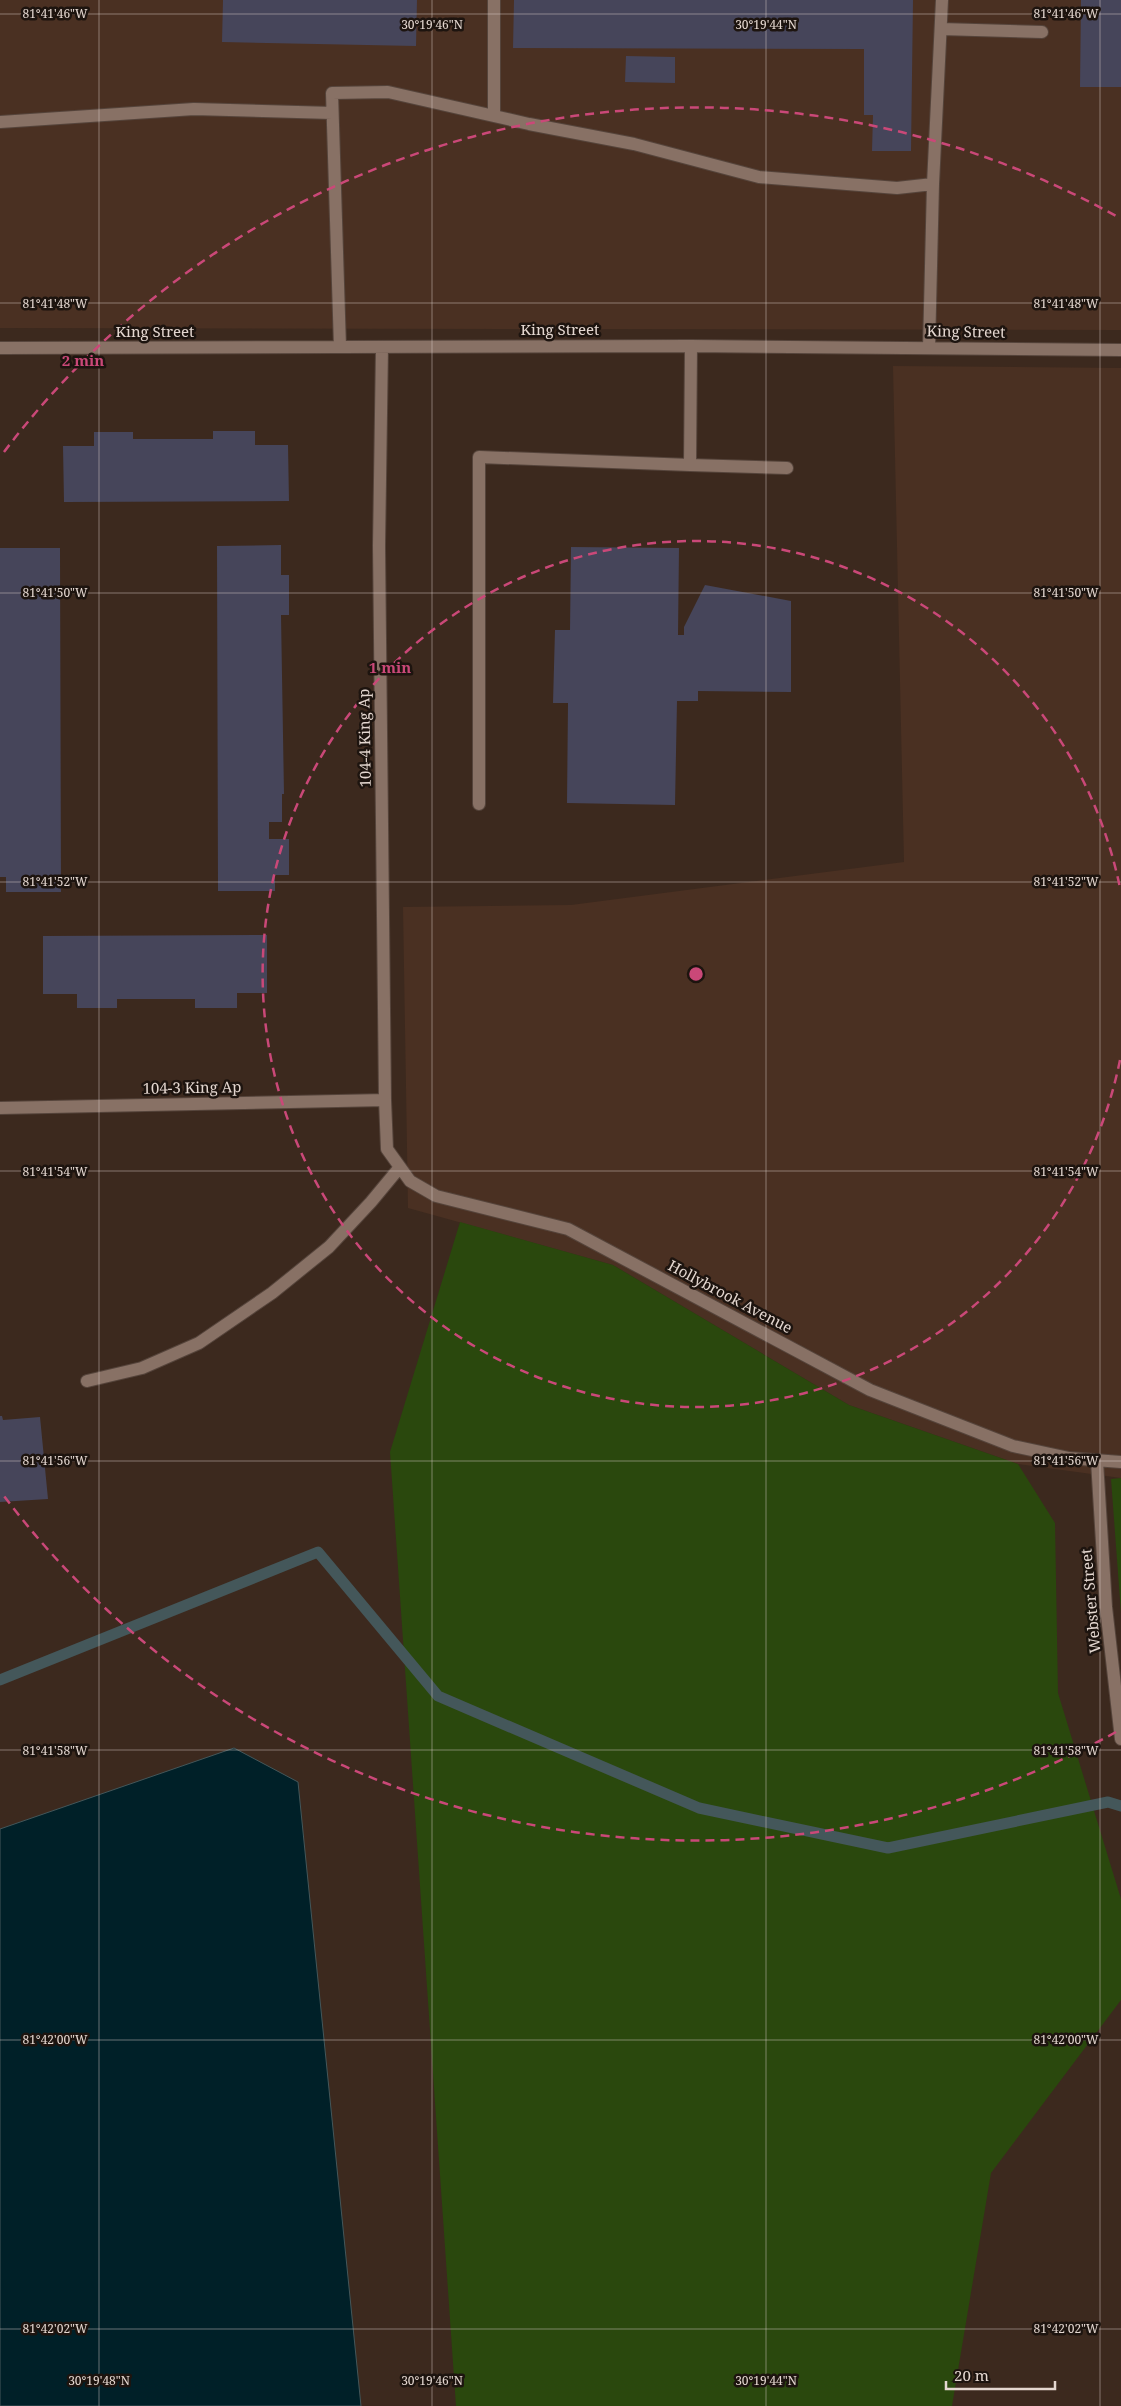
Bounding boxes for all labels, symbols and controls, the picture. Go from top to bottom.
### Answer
text: 81°41'46"W [22,5,88,22]
text: 81°41'46"W [1033,5,1099,22]
text: 30°19'46"N [401,16,463,33]
text: 30°19'44"N [735,16,797,33]
text: 81°41'48"W [22,295,88,312]
text: 81°41'48"W [1033,295,1099,312]
street label: King Street [521,319,599,339]
street label: King Street [926,320,1006,342]
street label: King Street [116,321,194,341]
text: 2 min [62,350,104,370]
text: 81°41'50"W [22,584,88,601]
text: 81°41'50"W [1033,584,1099,601]
text: 1 min [369,657,411,677]
street label: 104-4 King Ap [353,688,375,788]
text: 81°41'52"W [22,873,88,890]
text: 81°41'52"W [1033,873,1099,890]
centre of rings [687,965,705,983]
street label: 104-3 King Ap [142,1076,242,1098]
text: 81°41'54"W [22,1163,88,1180]
text: 81°41'54"W [1033,1163,1099,1180]
street label: Hollybrook Avenue [665,1255,796,1337]
text: 81°41'56"W [22,1452,88,1469]
text: 81°41'56"W [1033,1452,1099,1469]
street label: Webster Street [1075,1548,1105,1654]
text: 81°41'58"W [22,1742,88,1759]
text: 81°41'58"W [1033,1742,1099,1759]
text: 81°42'00"W [22,2031,88,2048]
text: 81°42'00"W [1033,2031,1099,2048]
text: 81°42'02"W [22,2320,88,2337]
text: 81°42'02"W [1033,2320,1099,2337]
scale bar [946,2358,1055,2390]
text: 20 m [954,2365,989,2385]
text: 30°19'48"N [68,2372,130,2389]
text: 30°19'46"N [401,2372,463,2389]
text: 30°19'44"N [735,2372,797,2389]

